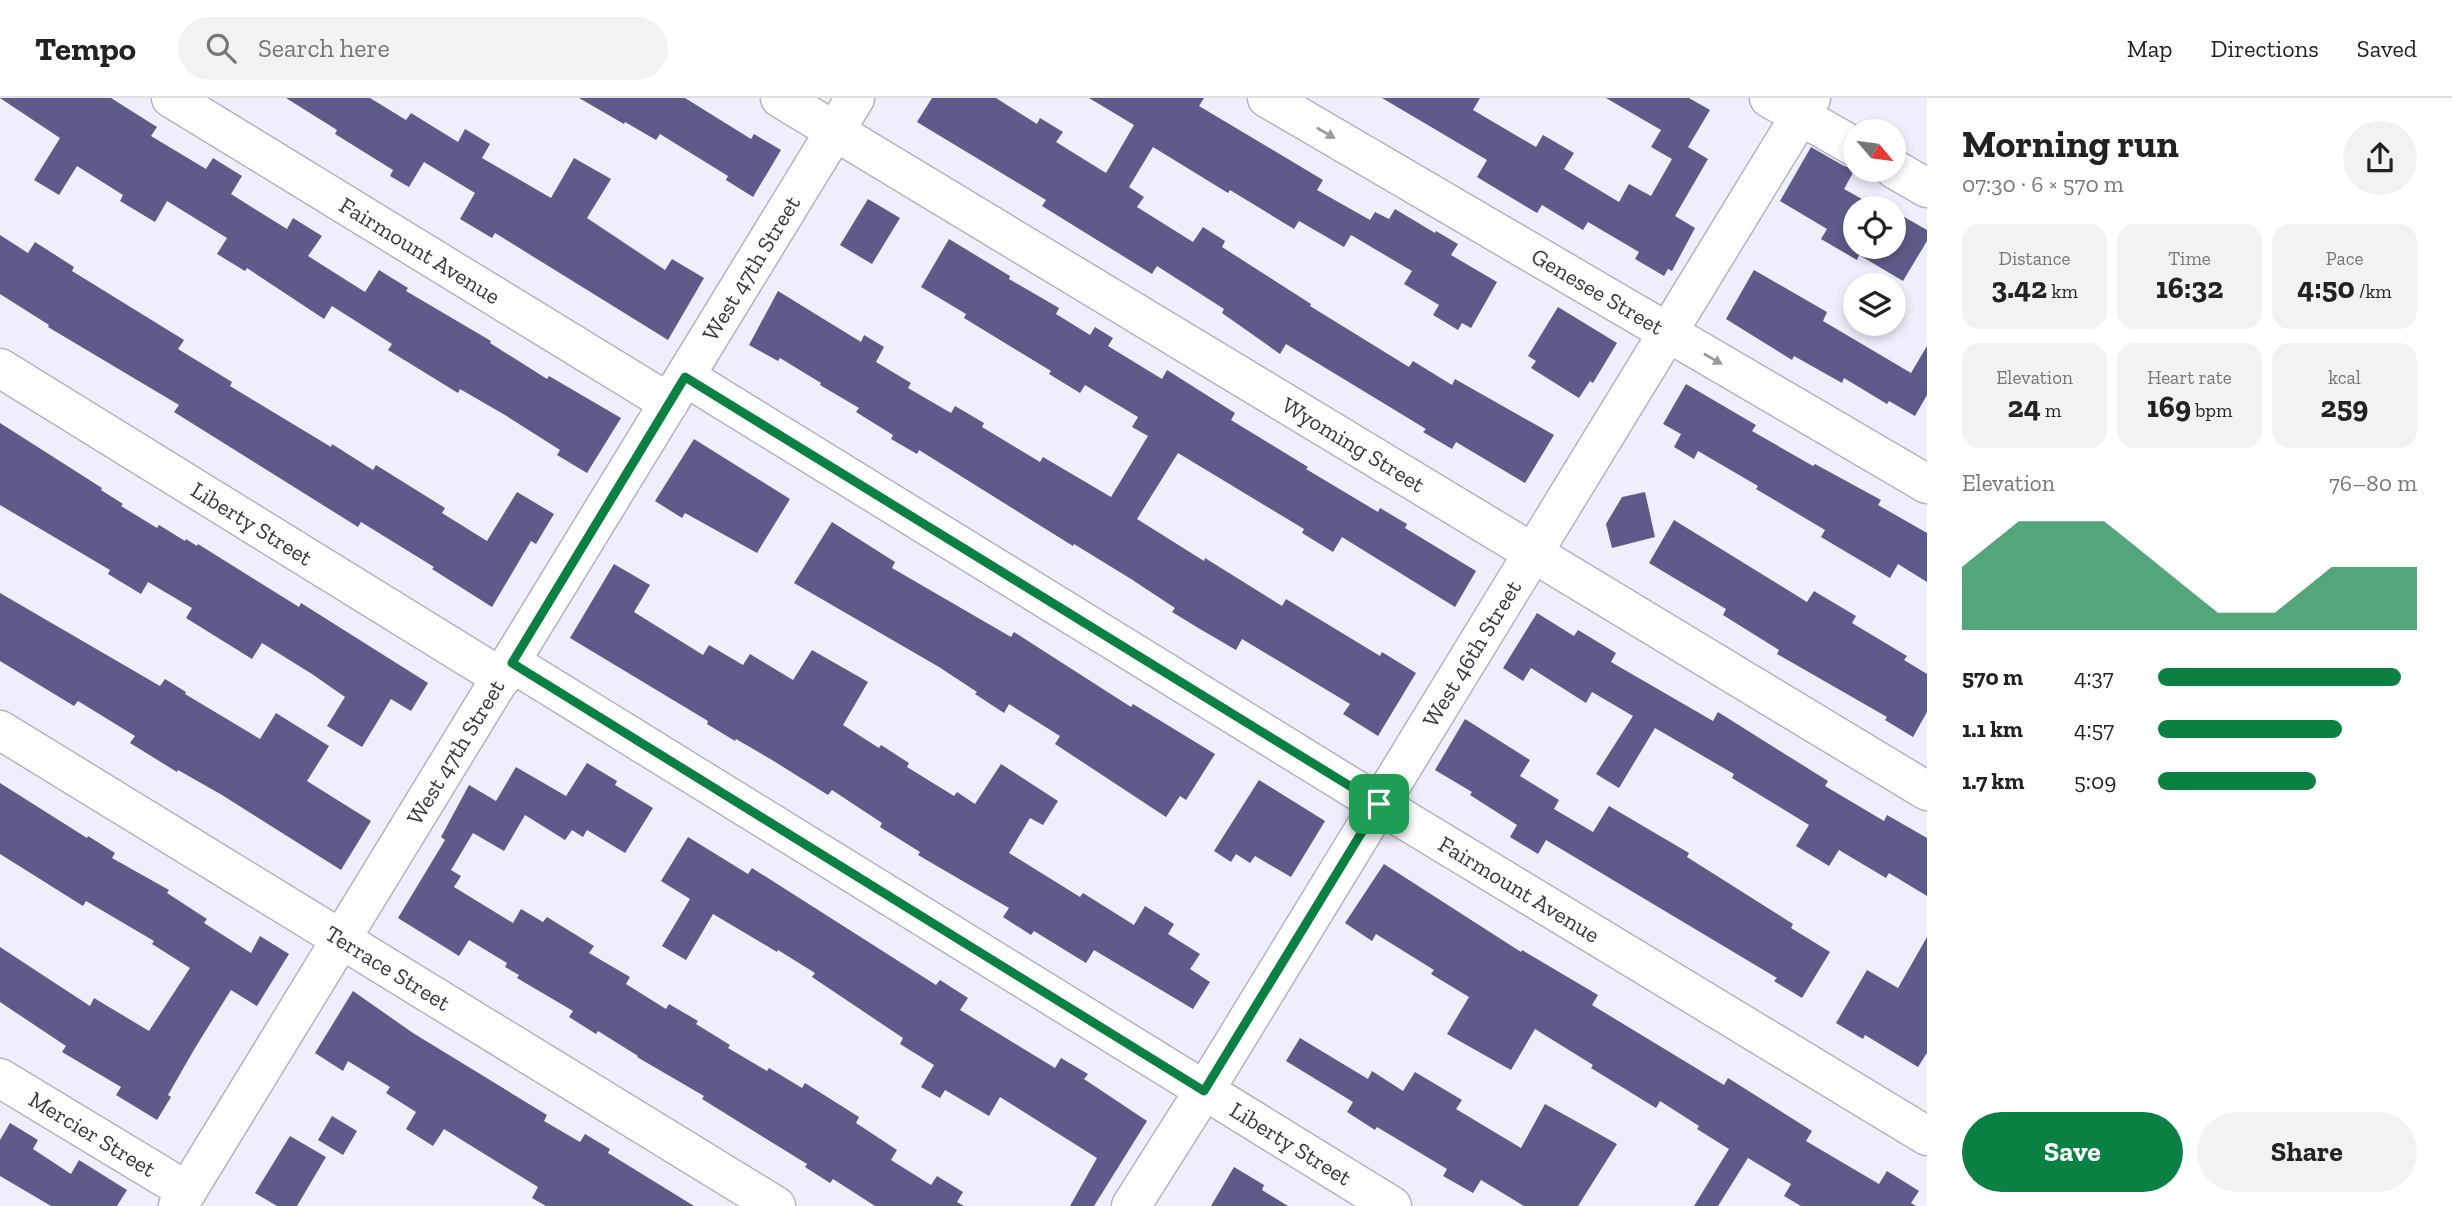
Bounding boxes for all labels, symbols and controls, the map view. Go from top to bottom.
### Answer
search box [178,17,668,80]
text: Tempo [35,29,136,68]
icon: search [202,29,240,67]
text: Search here [258,32,390,64]
text: Map [2127,34,2173,63]
text: Directions [2211,34,2319,63]
text: Saved [2357,34,2417,63]
north arrow [1843,119,1906,182]
map controls [1843,119,1906,336]
text: Morning run [1962,121,2179,167]
button: share [2343,121,2417,195]
one-way arrow [1317,126,1336,139]
text: 07:30 · 6 × 570 m [1962,170,2124,198]
street label: West 47th Street [696,190,806,346]
street label: Fairmount Avenue [334,191,506,310]
button: locate [1843,196,1906,259]
street label: Genesee Street [1527,242,1669,341]
text: Distance [1999,247,2070,270]
text: Time [2168,247,2211,270]
text: Pace [2326,247,2363,270]
text: 3.42 [1991,270,2047,306]
text: 16:32 [2156,270,2223,306]
text: 4:50 [2297,270,2355,306]
button: layers [1843,273,1906,336]
text: km [2047,280,2078,303]
text: /km [2355,280,2392,303]
one-way arrow [1703,353,1722,365]
text: Elevation [1996,366,2073,389]
text: Heart rate [2147,366,2232,389]
text: kcal [2328,366,2361,389]
text: 24 [2008,389,2041,425]
text: 169 [2147,389,2191,425]
text: 259 [2321,389,2368,425]
street label: Wyoming Street [1277,391,1430,499]
text: m [2041,399,2061,422]
text: bpm [2191,399,2232,422]
text: Elevation [1962,469,2055,497]
text: 76–80 m [2329,469,2417,497]
street label: Liberty Street [186,476,318,572]
street label: West 46th Street [1416,575,1527,732]
text: 570 m [1962,663,2023,691]
text: 4:37 [2074,663,2114,691]
street label: West 47th Street [400,674,511,830]
text: 1.1 km [1962,715,2023,743]
text: 4:57 [2074,715,2114,743]
text: 1.7 km [1962,767,2024,795]
text: 5:09 [2074,767,2116,795]
pin [1349,774,1409,834]
icon: arrive [1360,785,1398,823]
street label: Fairmount Avenue [1433,830,1605,949]
street label: Terrace Street [320,919,456,1017]
street label: Mercier Street [24,1085,161,1183]
street label: Liberty Street [1225,1095,1357,1192]
button: Save [1962,1112,2183,1192]
button: Share [2197,1112,2417,1192]

